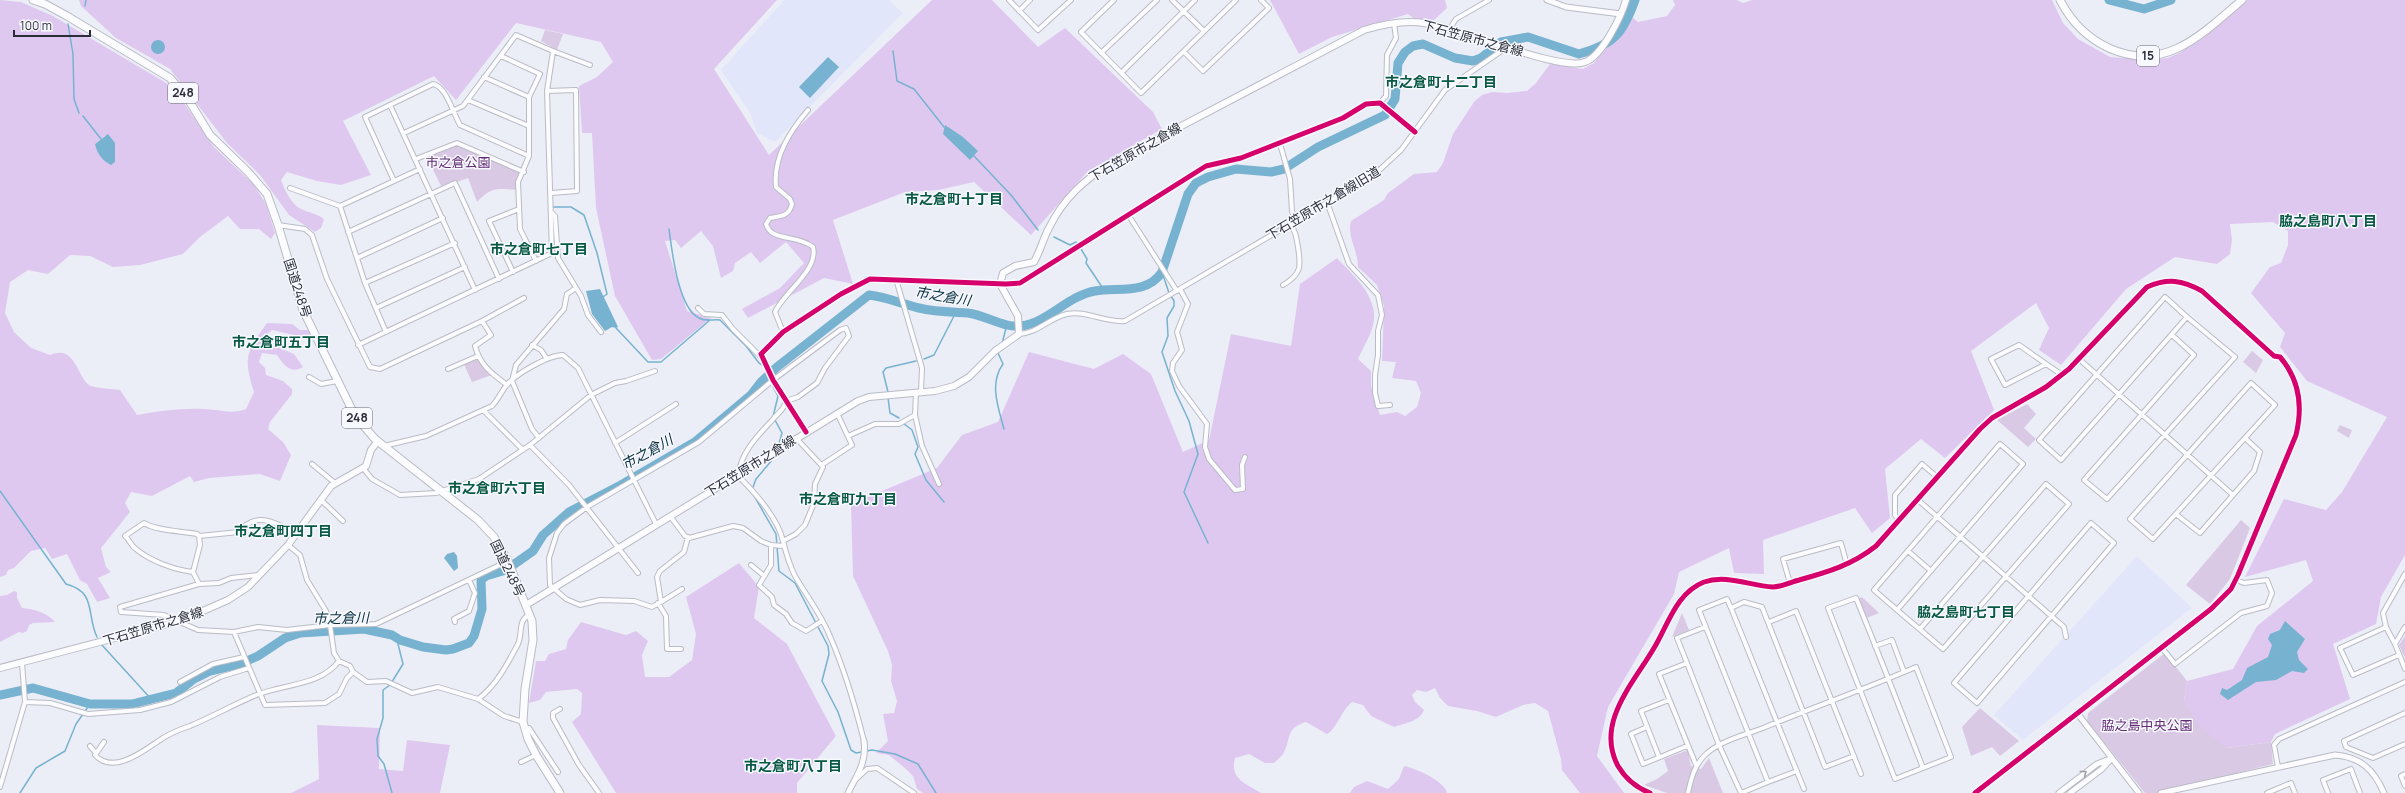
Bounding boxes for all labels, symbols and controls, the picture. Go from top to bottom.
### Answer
scale bar [14,12,90,38]
street label: 下石笠原市之倉線 [1420,16,1526,60]
text: 100 m [20,17,52,34]
road number: 15 [2137,46,2159,66]
district label: 市之倉町十二丁目 [1385,72,1497,91]
road number: 248 [168,83,198,103]
street label: 下石笠原市之倉線 [1085,118,1185,186]
park label: 市之倉公園 [425,153,491,171]
street label: 下石笠原市之倉線旧道 [1263,162,1383,244]
district label: 市之倉町十丁目 [905,189,1003,208]
district label: 脇之島町八丁目 [2279,211,2377,230]
district label: 市之倉町七丁目 [490,239,588,258]
street label: 国道248号 [280,256,316,320]
water label: 市之倉川 [914,282,974,310]
district label: 市之倉町五丁目 [232,332,330,351]
road number: 248 [342,408,372,428]
water label: 市之倉川 [618,429,678,473]
street label: 下石笠原市之倉線 [701,431,799,501]
district label: 市之倉町六丁目 [448,478,546,497]
district label: 市之倉町九丁目 [799,489,897,508]
district label: 市之倉町四丁目 [234,521,332,540]
street label: 国道248号 [486,536,530,600]
street label: 下石笠原市之倉線 [101,602,205,650]
district label: 脇之島町七丁目 [1917,602,2015,621]
water label: 市之倉川 [313,607,371,627]
park label: 脇之島中央公園 [2101,716,2193,734]
district label: 市之倉町八丁目 [744,756,842,775]
one-way arrow [2080,771,2087,778]

